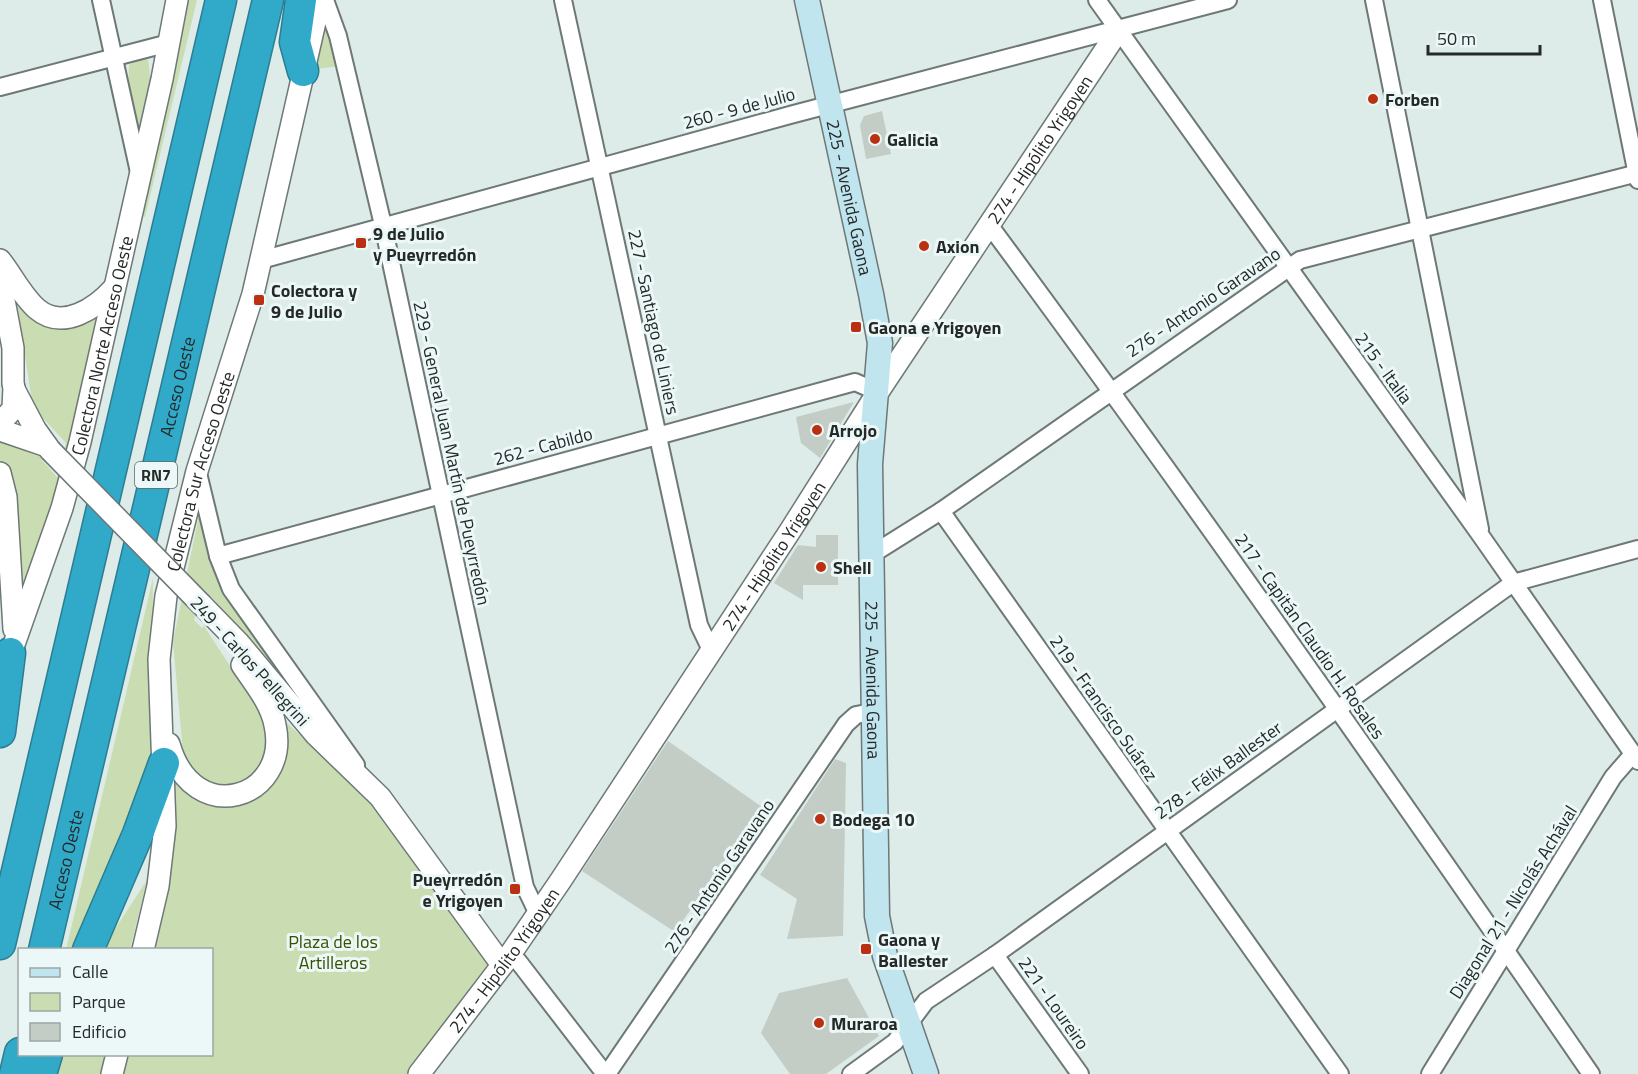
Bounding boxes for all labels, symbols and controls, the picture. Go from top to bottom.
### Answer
scale bar [1428,18,1540,56]
text: 50 m [1437,25,1476,52]
street label: 274 - Hipólito Yrigoyen [980,69,1099,229]
street label: 260 - 9 de Julio [680,80,798,136]
place label: Forben [1385,86,1439,113]
marker: Forben [1366,92,1380,106]
street label: 225 - Avenida Gaona [820,117,880,278]
place label: Galicia [887,126,939,153]
marker: Galicia [868,132,882,146]
place label: 9 de Julio y Pueyrredón [373,220,477,268]
street label: 227 - Santiago de Liniers [621,227,687,417]
street label: Colectora Norte Acceso Oeste [64,233,140,458]
place label: Axion [936,233,980,260]
marker: 9 de Julio y Pueyrredón [354,236,368,250]
marker: Axion [917,239,931,253]
street label: 276 - Antonio Garavano [1120,240,1286,364]
place label: Colectora y 9 de Julio [271,277,357,325]
marker: Colectora y 9 de Julio [252,293,266,307]
street label: 229 - General Juan Martín de Pueyrredón [407,298,497,608]
place label: Gaona e Yrigoyen [868,314,1001,341]
marker: Gaona e Yrigoyen [849,320,863,334]
street label: 215 - Italia [1349,327,1419,409]
street label: Acceso Oeste [152,334,202,439]
street label: Colectora Sur Acceso Oeste [159,368,241,574]
place label: Arrojo [829,417,877,444]
street label: 262 - Cabildo [491,420,595,472]
marker: Arrojo [810,423,824,437]
road number: RN7 [135,462,177,488]
street label: 274 - Hipólito Yrigoyen [715,476,832,636]
street label: 217 - Capitán Claudio H. Rosales [1228,527,1392,745]
place label: Shell [833,554,872,581]
marker: Shell [814,560,828,574]
street label: 249 - Carlos Pellegrini [184,590,316,732]
street label: 225 - Avenida Gaona [859,600,888,759]
street label: 219 - Francisco Suárez [1043,629,1165,787]
street label: 278 - Félix Ballester [1149,714,1287,826]
street label: 276 - Antonio Garavano [657,793,781,959]
street label: Diagonal 21 - Nicolás Achával [1442,800,1584,1004]
place label: Bodega 10 [832,806,915,833]
street label: Acceso Oeste [41,807,90,912]
marker: Bodega 10 [813,812,827,826]
place label: Pueyrredón e Yrigoyen [412,866,503,914]
street label: 274 - Hipólito Yrigoyen [442,882,566,1038]
marker: Pueyrredón e Yrigoyen [508,882,522,896]
place label: Gaona y Ballester [878,926,948,974]
park label: Plaza de los Artilleros [288,928,378,976]
marker: Gaona y Ballester [859,942,873,956]
legend [18,948,213,1056]
street label: 221 - Loureiro [1012,951,1096,1055]
text: Calle [72,958,108,985]
text: Parque [72,988,126,1015]
place label: Muraroa [831,1010,898,1037]
marker: Muraroa [812,1016,826,1030]
text: Edificio [72,1018,126,1045]

